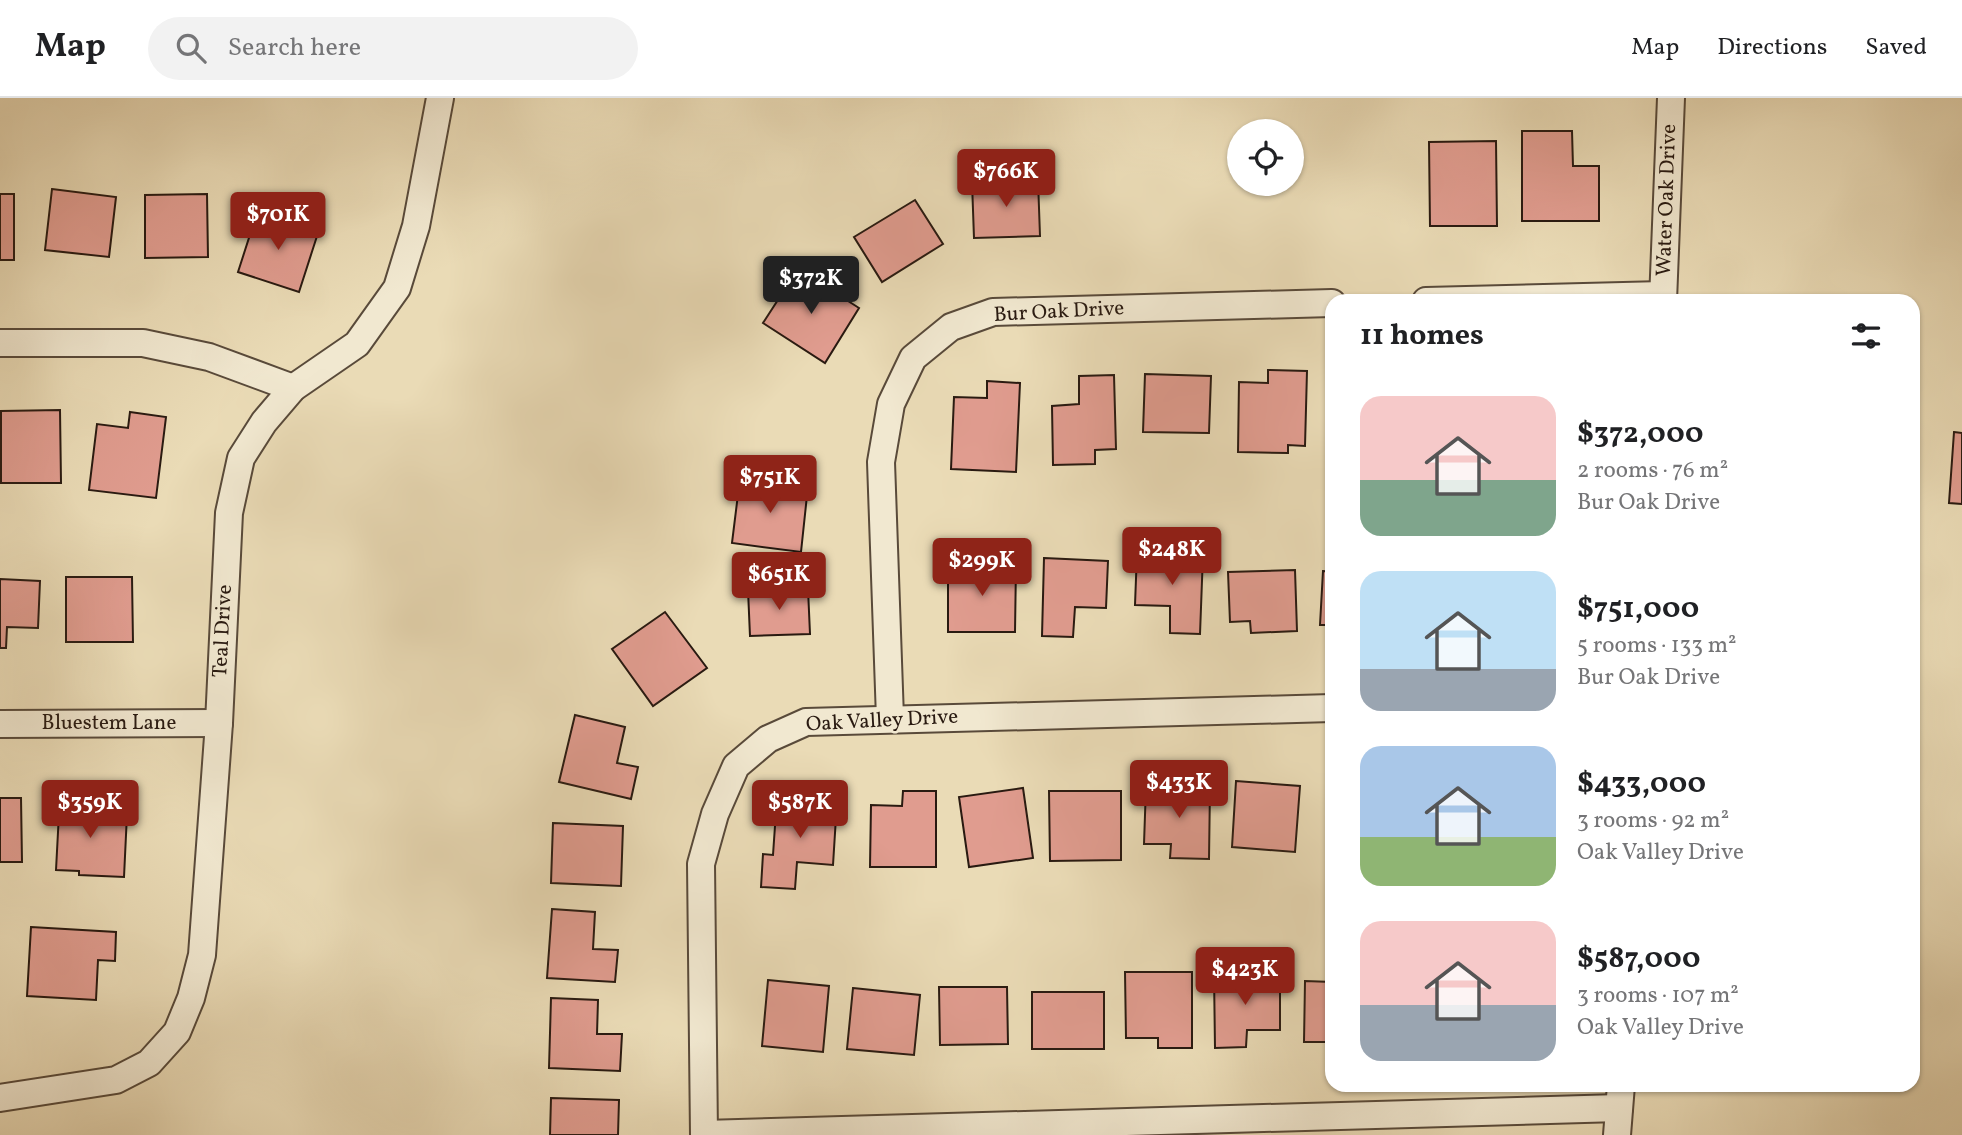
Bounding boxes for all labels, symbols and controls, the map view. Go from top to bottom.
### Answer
search box [148,17,638,80]
text: Map [35,25,106,71]
icon: search [172,29,210,67]
text: Search here [228,30,361,66]
text: Map [1631,31,1679,65]
text: Directions [1717,31,1827,65]
text: Saved [1865,31,1927,65]
map controls [1227,119,1304,196]
button: locate [1227,119,1304,196]
street label: Water Oak Drive [1650,123,1684,277]
pin: $766K [957,150,1055,209]
text: $766K [973,156,1039,188]
pin: $701K [229,192,327,252]
text: $701K [246,199,310,231]
pin: $372K [762,256,860,316]
text: $372K [779,263,843,295]
street label: Bur Oak Drive [993,294,1125,330]
text: 11 homes [1360,315,1484,357]
icon: filters [1847,317,1885,355]
text: $372,000 [1577,413,1703,455]
icon: home [1416,424,1500,508]
text: 2 rooms · 76 m² [1577,455,1728,487]
pin: $751K [721,456,819,515]
text: $751K [740,462,800,494]
text: Bur Oak Drive [1577,487,1720,519]
pin: $248K [1123,528,1221,587]
text: $248K [1138,534,1206,566]
pin: $299K [933,538,1031,598]
text: $299K [949,545,1015,577]
pin: $651K [730,552,828,612]
text: $651K [748,559,810,591]
street label: Teal Drive [206,584,240,678]
text: $751,000 [1577,588,1699,630]
icon: home [1416,599,1500,683]
text: 5 rooms · 133 m² [1577,630,1737,662]
text: Bur Oak Drive [1577,662,1720,694]
street label: Oak Valley Drive [805,703,959,739]
street label: Bluestem Lane [42,709,176,738]
pin: $433K [1130,760,1228,820]
text: $433,000 [1577,763,1706,805]
text: $433K [1146,767,1212,799]
icon: home [1416,774,1500,858]
pin: $359K [41,780,139,840]
pin: $587K [751,780,849,840]
text: $359K [58,787,122,819]
text: $587K [768,787,832,819]
text: 3 rooms · 92 m² [1577,805,1729,837]
text: Oak Valley Drive [1577,837,1744,869]
text: $587,000 [1577,938,1701,980]
pin: $423K [1196,948,1294,1007]
icon: home [1416,949,1500,1033]
text: $423K [1212,954,1278,986]
text: 3 rooms · 107 m² [1577,980,1739,1012]
text: Oak Valley Drive [1577,1012,1744,1044]

